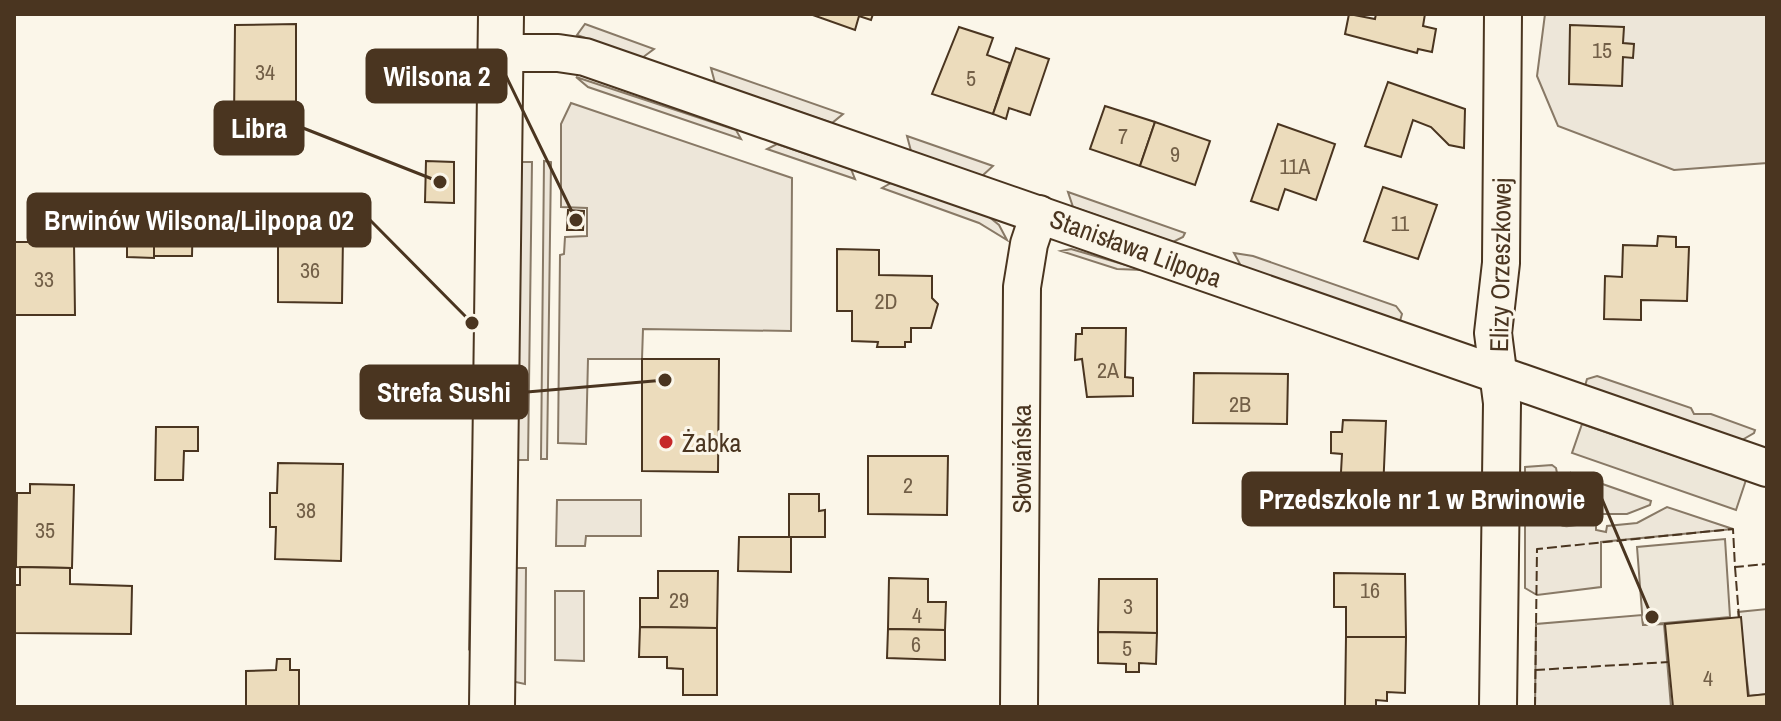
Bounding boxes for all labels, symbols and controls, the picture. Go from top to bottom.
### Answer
house number: 15 [1592,35,1612,65]
callout: Wilsona 2 [367,50,506,102]
house number: 34 [255,57,275,87]
text: Wilsona 2 [384,57,491,95]
house number: 5 [966,63,976,93]
callout: Libra [215,102,303,154]
text: Libra [231,109,287,147]
house number: 7 [1118,121,1128,151]
house number: 9 [1170,139,1180,169]
house number: 11A [1280,151,1311,181]
street label: Elizy Orzeszkowej [1481,178,1519,352]
callout: Brwinów Wilsona/Lilpopa 02 [28,194,370,246]
text: Brwinów Wilsona/Lilpopa 02 [44,201,354,239]
street label: Stanisława Lilpopa [1045,201,1227,295]
house number: 11 [1391,208,1409,238]
house number: 36 [300,255,320,285]
house number: 33 [34,264,54,294]
house number: 2D [874,286,898,316]
house number: 2A [1097,355,1120,385]
callout: Strefa Sushi [361,366,527,418]
text: Strefa Sushi [377,373,511,411]
house number: 2B [1229,389,1251,419]
street label: Słowiańska [1004,404,1039,514]
place label: Żabka [682,425,741,460]
marker: Żabka [657,433,675,451]
house number: 2 [903,470,913,500]
callout: Przedszkole nr 1 w Brwinowie [1243,473,1602,525]
text: Przedszkole nr 1 w Brwinowie [1259,480,1585,518]
house number: 38 [296,495,316,525]
house number: 35 [35,515,55,545]
house number: 16 [1360,575,1380,605]
house number: 29 [669,585,689,615]
house number: 3 [1123,591,1133,621]
house number: 4 [912,600,922,630]
house number: 6 [911,629,921,659]
house number: 5 [1122,633,1132,663]
house number: 4 [1703,663,1713,693]

